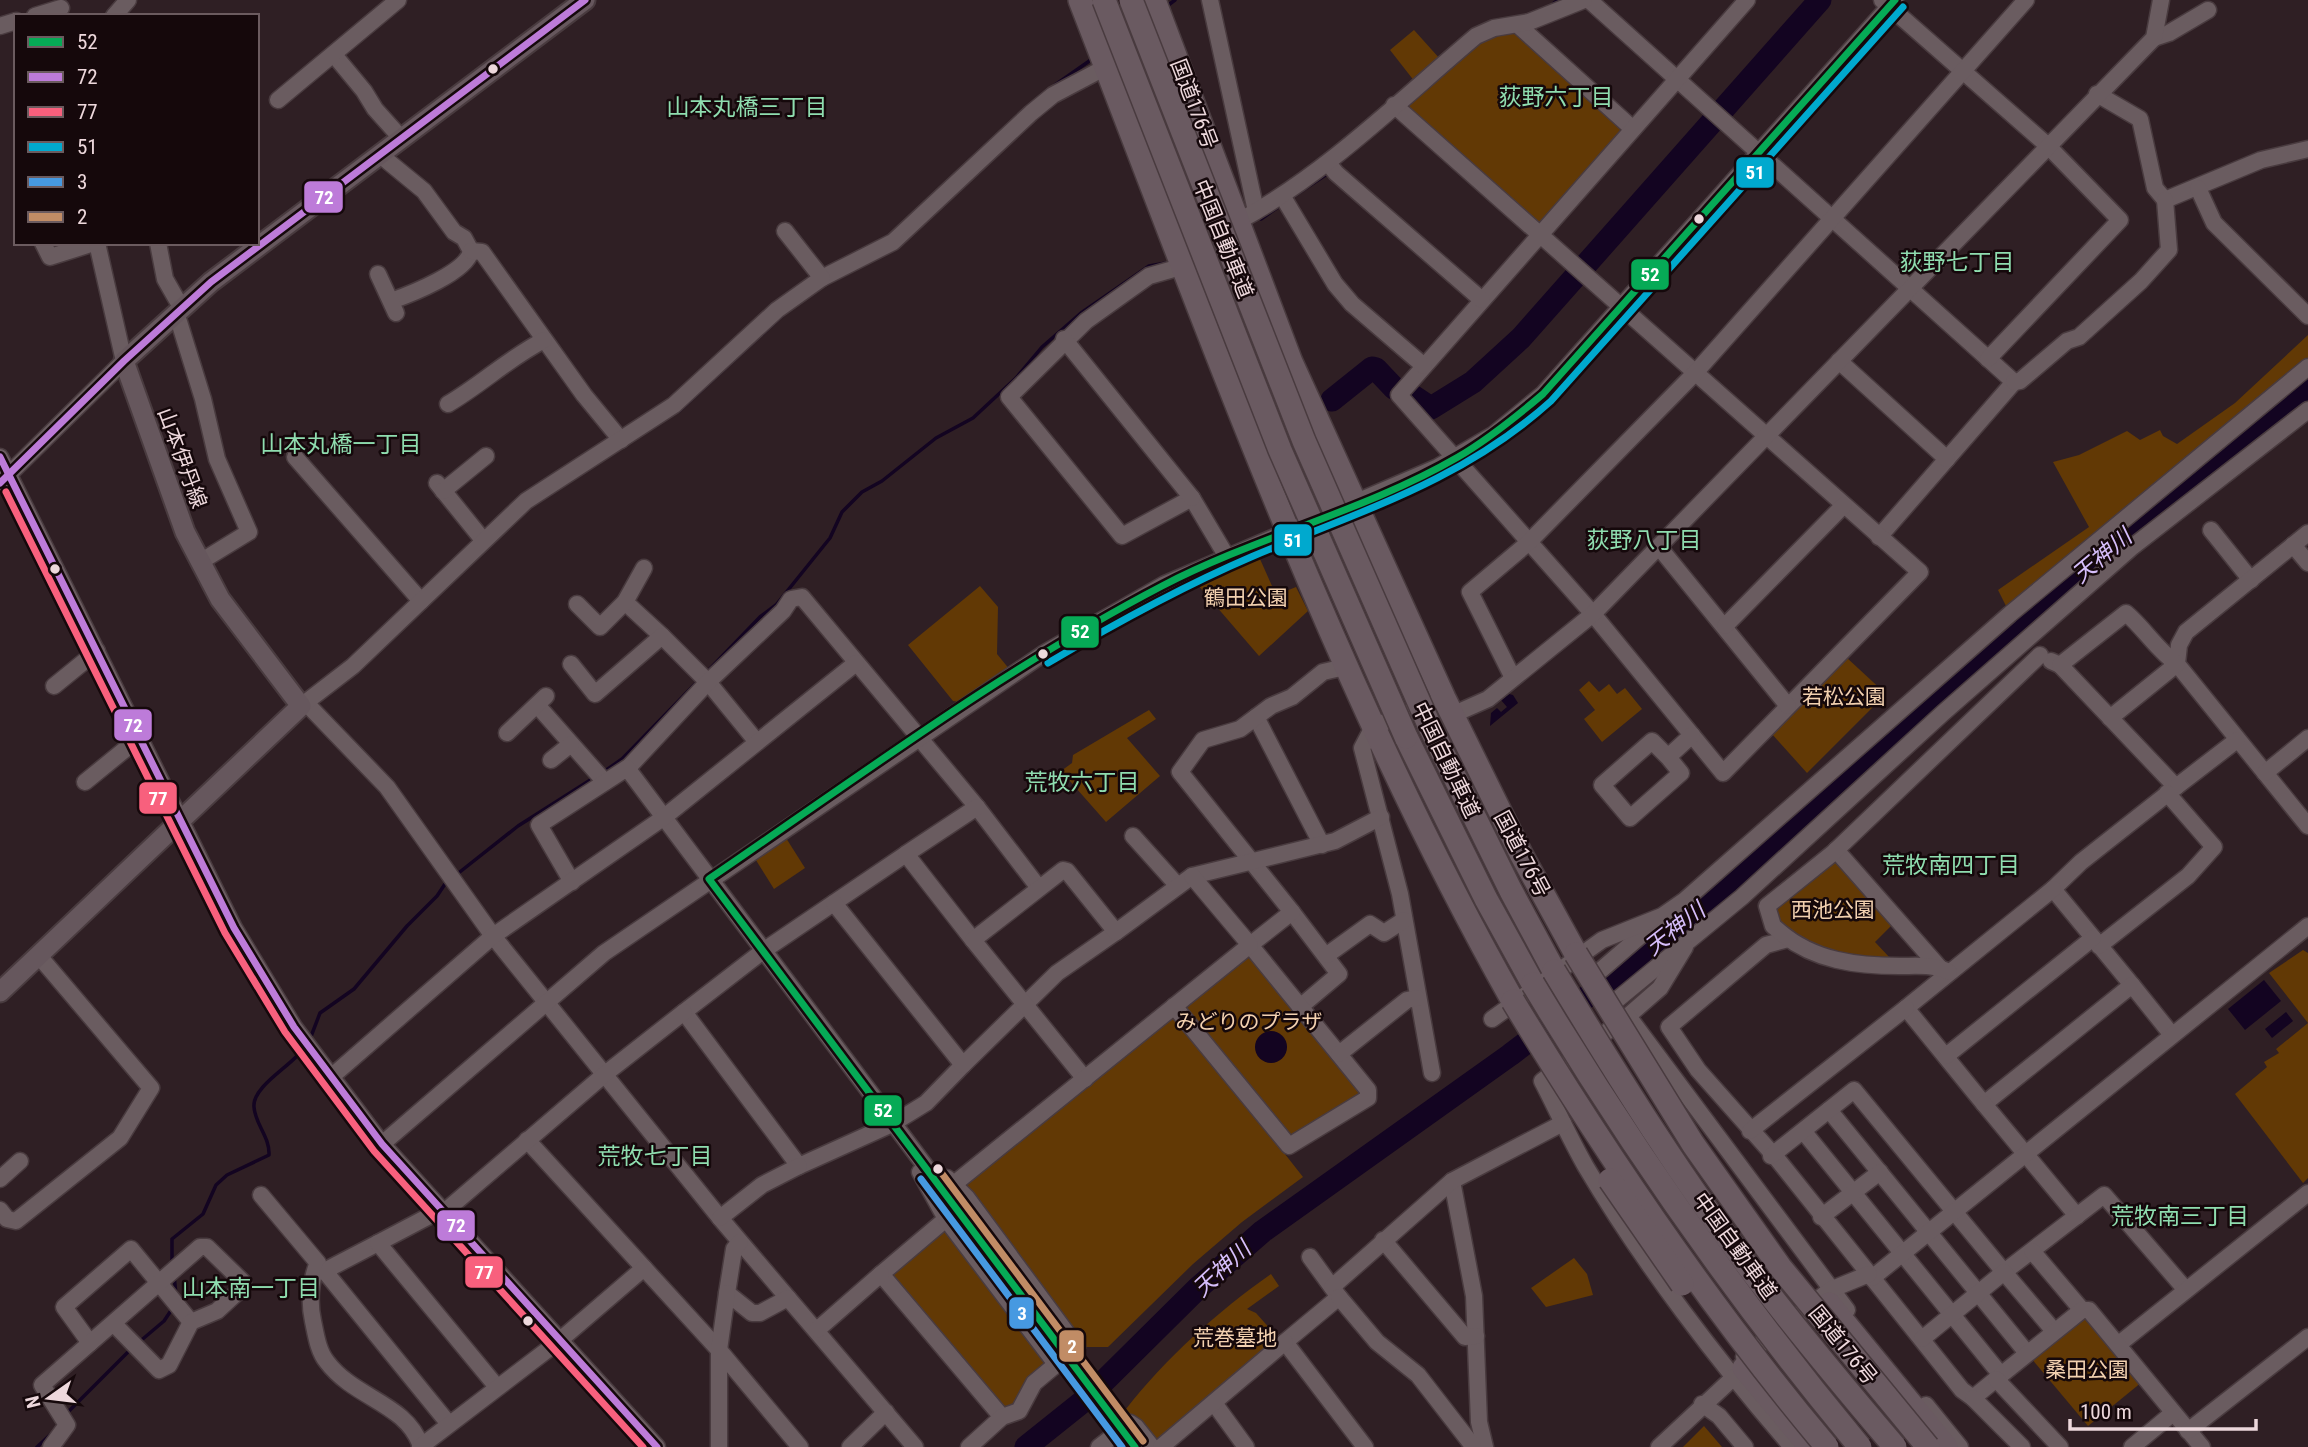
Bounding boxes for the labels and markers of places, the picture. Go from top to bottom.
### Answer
unlabelled marker [486,62,500,76]
unlabelled marker [1692,212,1706,226]
unlabelled marker [48,562,62,576]
unlabelled marker [1036,647,1050,661]
unlabelled marker [931,1162,945,1176]
unlabelled marker [521,1314,535,1328]

